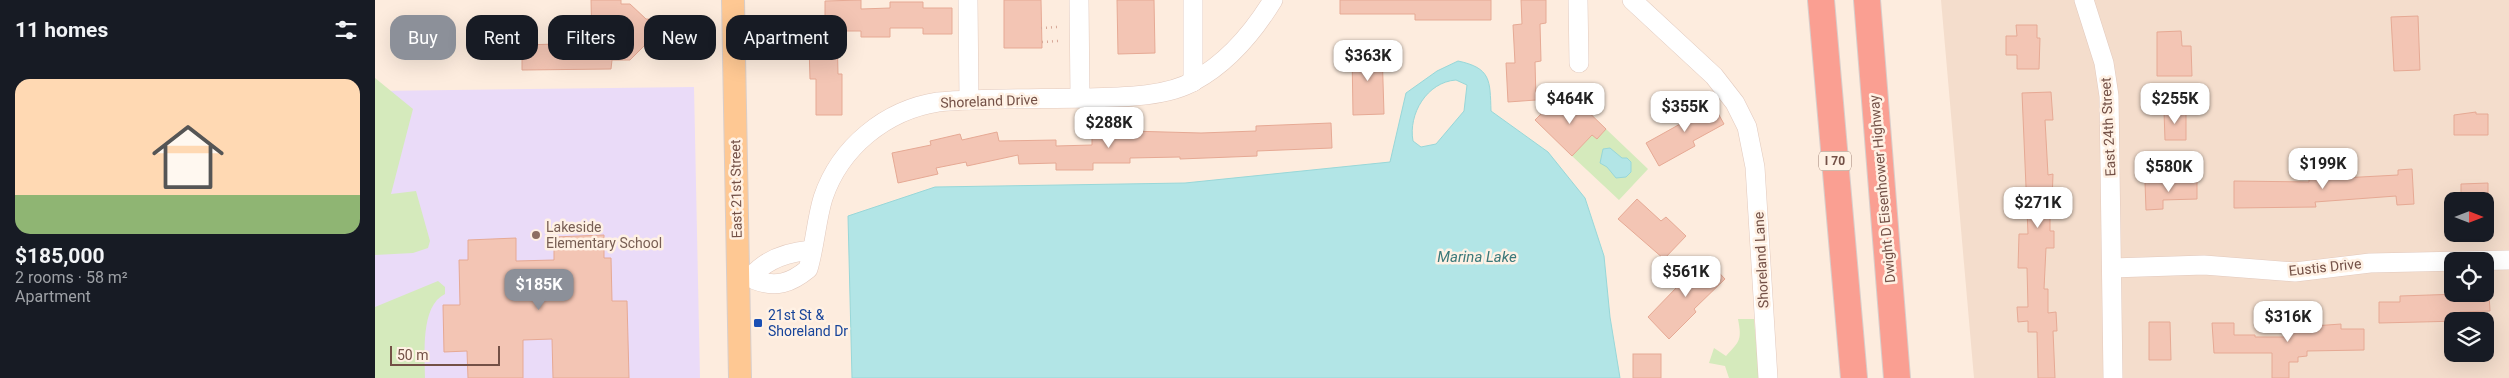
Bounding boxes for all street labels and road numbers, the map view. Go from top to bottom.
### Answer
street label: East 24th Street [2097,77,2119,177]
street label: Shoreland Drive [940,91,1038,111]
street label: Dwight D Eisenhower Highway [1866,94,1898,284]
street label: East 21st Street [727,139,745,239]
road number: I 70 [1819,152,1851,170]
street label: Shoreland Lane [1750,211,1772,309]
street label: Eustis Drive [2288,255,2362,279]

